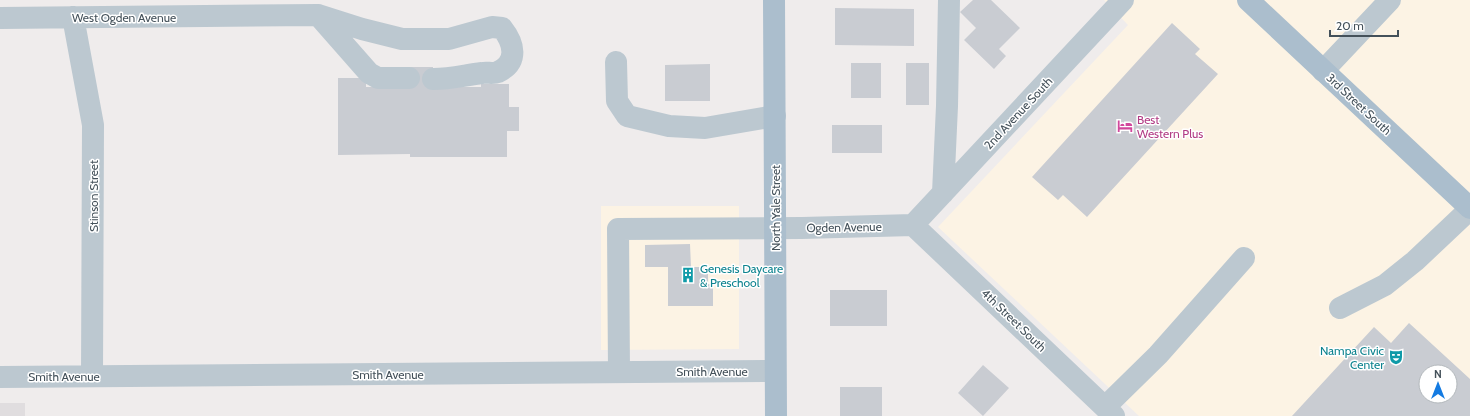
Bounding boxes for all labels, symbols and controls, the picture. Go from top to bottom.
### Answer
street label: West Ogden Avenue [72,10,176,25]
scale bar [1330,12,1398,38]
text: 20 m [1336,18,1364,33]
street label: 3rd Street South [1323,70,1395,138]
street label: 2nd Avenue South [981,74,1055,152]
place label: Best Western Plus [1137,112,1203,141]
hotel icon: Best Western Plus [1116,117,1134,135]
street label: Stinson Street [86,160,101,232]
street label: North Yale Street [768,165,783,251]
street label: Ogden Avenue [806,219,882,235]
place label: Genesis Daycare & Preschool [700,261,783,290]
building icon: Genesis Daycare & Preschool [679,266,697,284]
street label: 4th Street South [979,285,1049,355]
place label: Nampa Civic Center [1320,343,1385,372]
theatre icon: Nampa Civic Center [1387,348,1405,366]
street label: Smith Avenue [676,364,748,379]
north arrow [1418,364,1458,404]
street label: Smith Avenue [352,367,424,382]
text: N [1434,367,1442,381]
street label: Smith Avenue [28,369,100,384]

